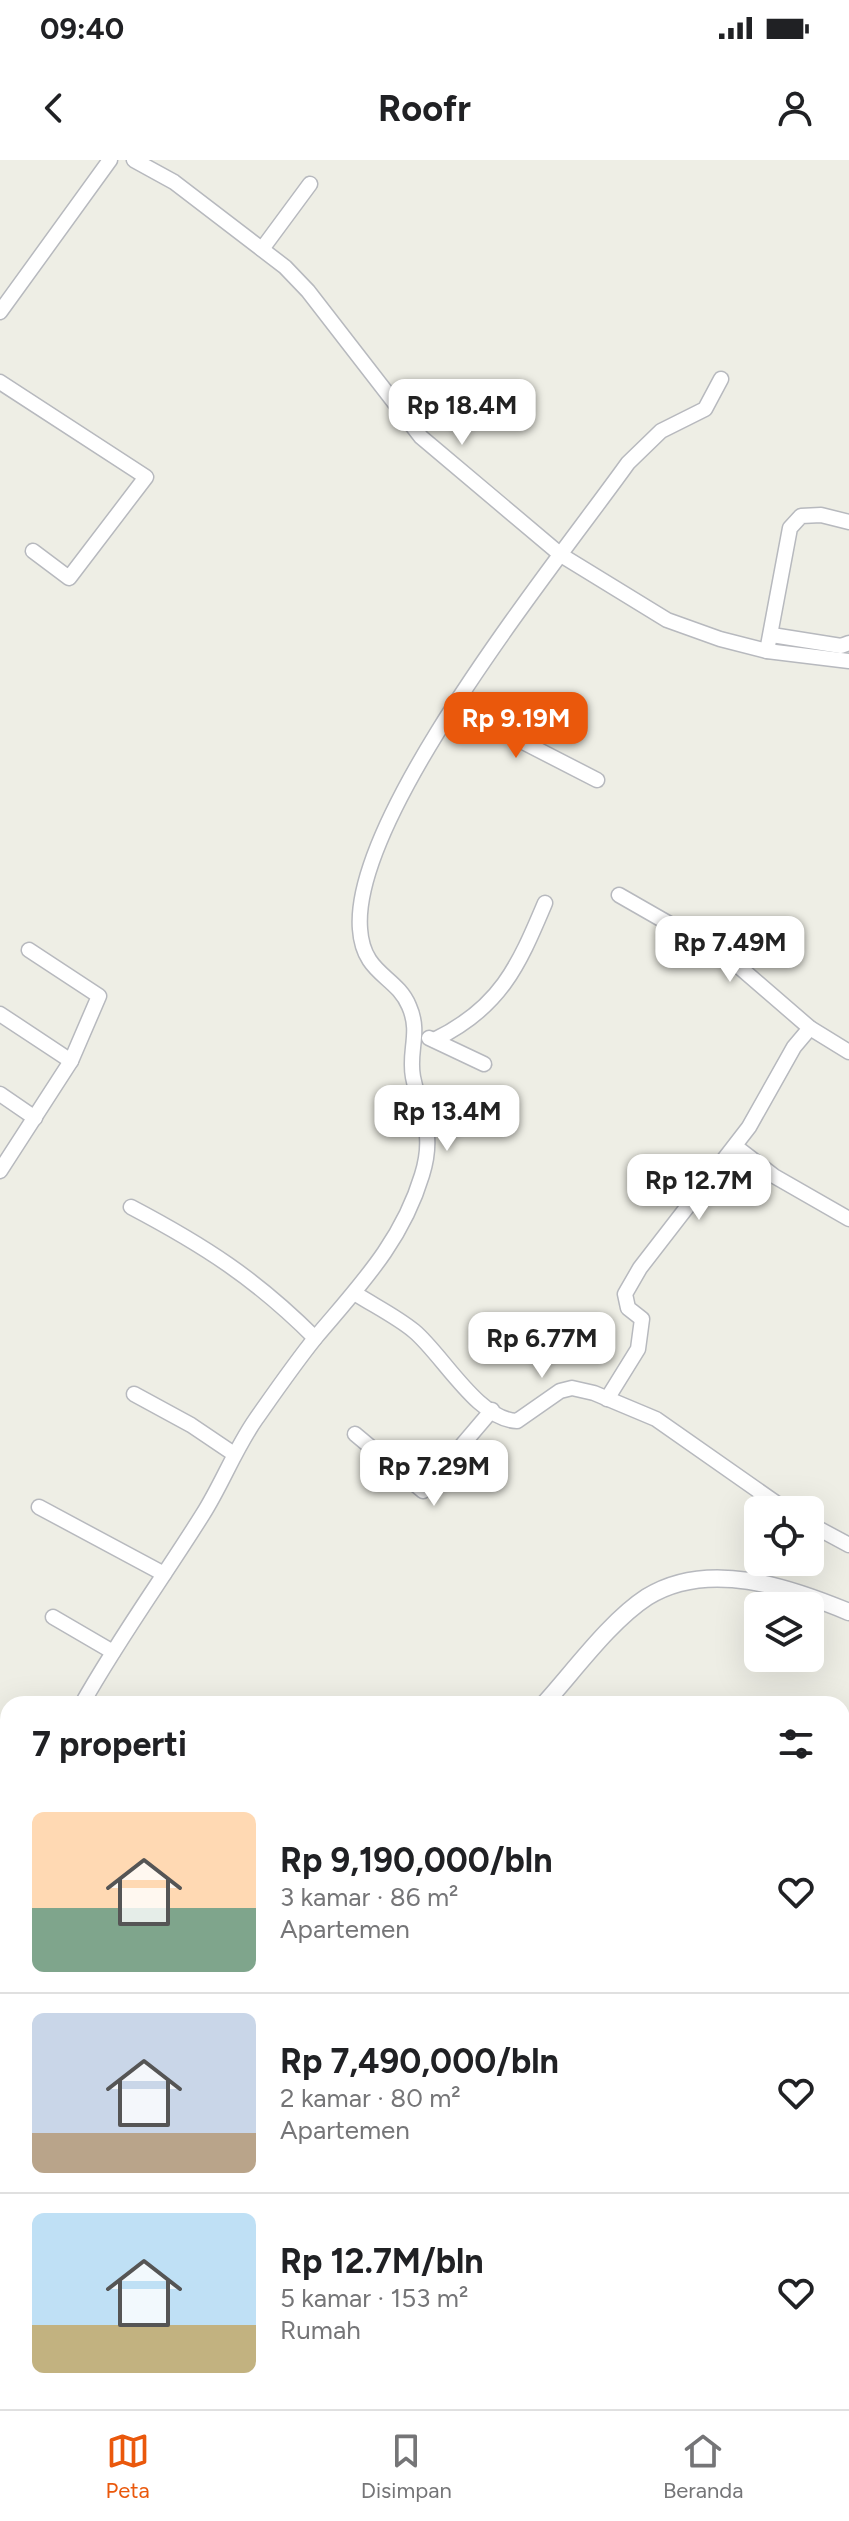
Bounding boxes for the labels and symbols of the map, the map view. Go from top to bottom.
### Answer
pin: Rp 18.4M [379,379,545,447]
pin: Rp 9.19M [433,692,599,760]
pin: Rp 7.49M [647,916,813,984]
pin: Rp 13.4M [364,1085,530,1153]
pin: Rp 12.7M [616,1154,782,1222]
pin: Rp 6.77M [459,1312,625,1380]
pin: Rp 7.29M [351,1440,517,1508]

